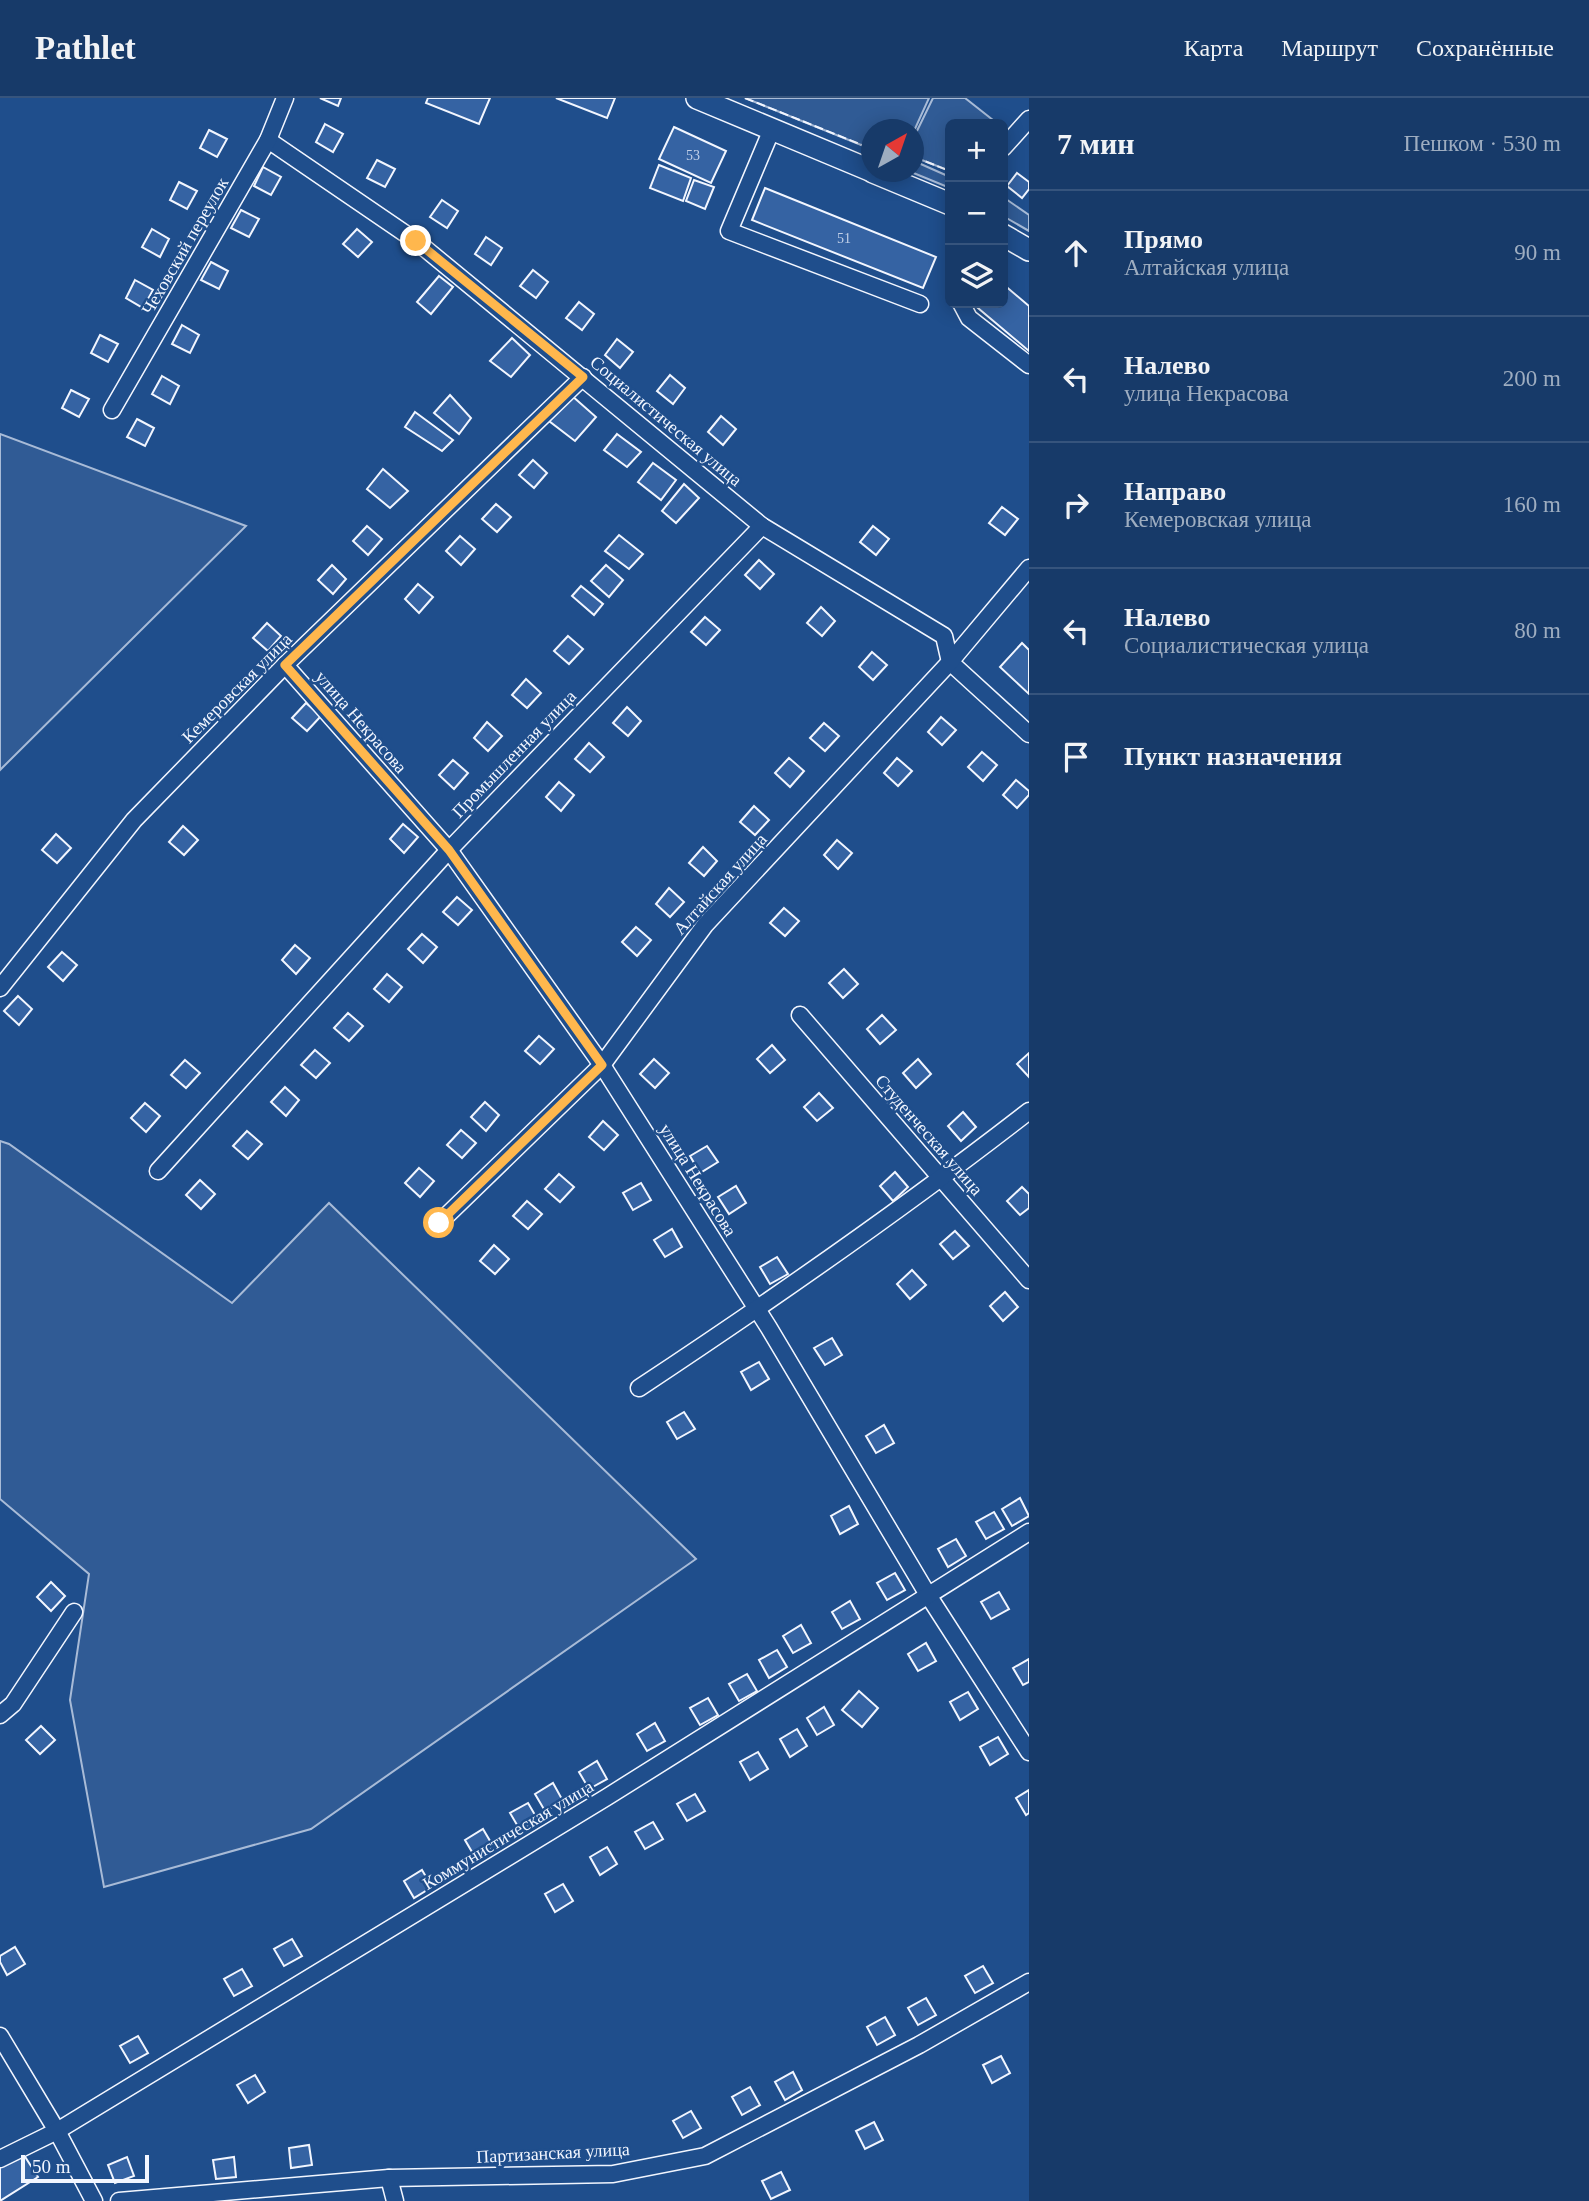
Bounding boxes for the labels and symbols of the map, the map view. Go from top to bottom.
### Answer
north arrow [861,119,924,182]
house number: 53 [686,148,700,163]
street label: Чеховский переулок [138,174,232,318]
route end [400,225,431,256]
house number: 51 [837,231,851,246]
street label: Социалистическая улица [586,352,746,490]
street label: Кемеровская улица [178,629,296,747]
street label: улица Некрасова [311,667,411,777]
street label: Промышленная улица [448,686,580,822]
street label: Алтайская улица [669,829,771,939]
street label: Студенческая улица [871,1071,987,1199]
street label: улица Некрасова [655,1120,741,1240]
route start [423,1207,454,1238]
street label: Коммунистическая улица [419,1776,597,1894]
street label: Партизанская улица [476,2139,630,2167]
scale bar [21,2152,149,2184]

